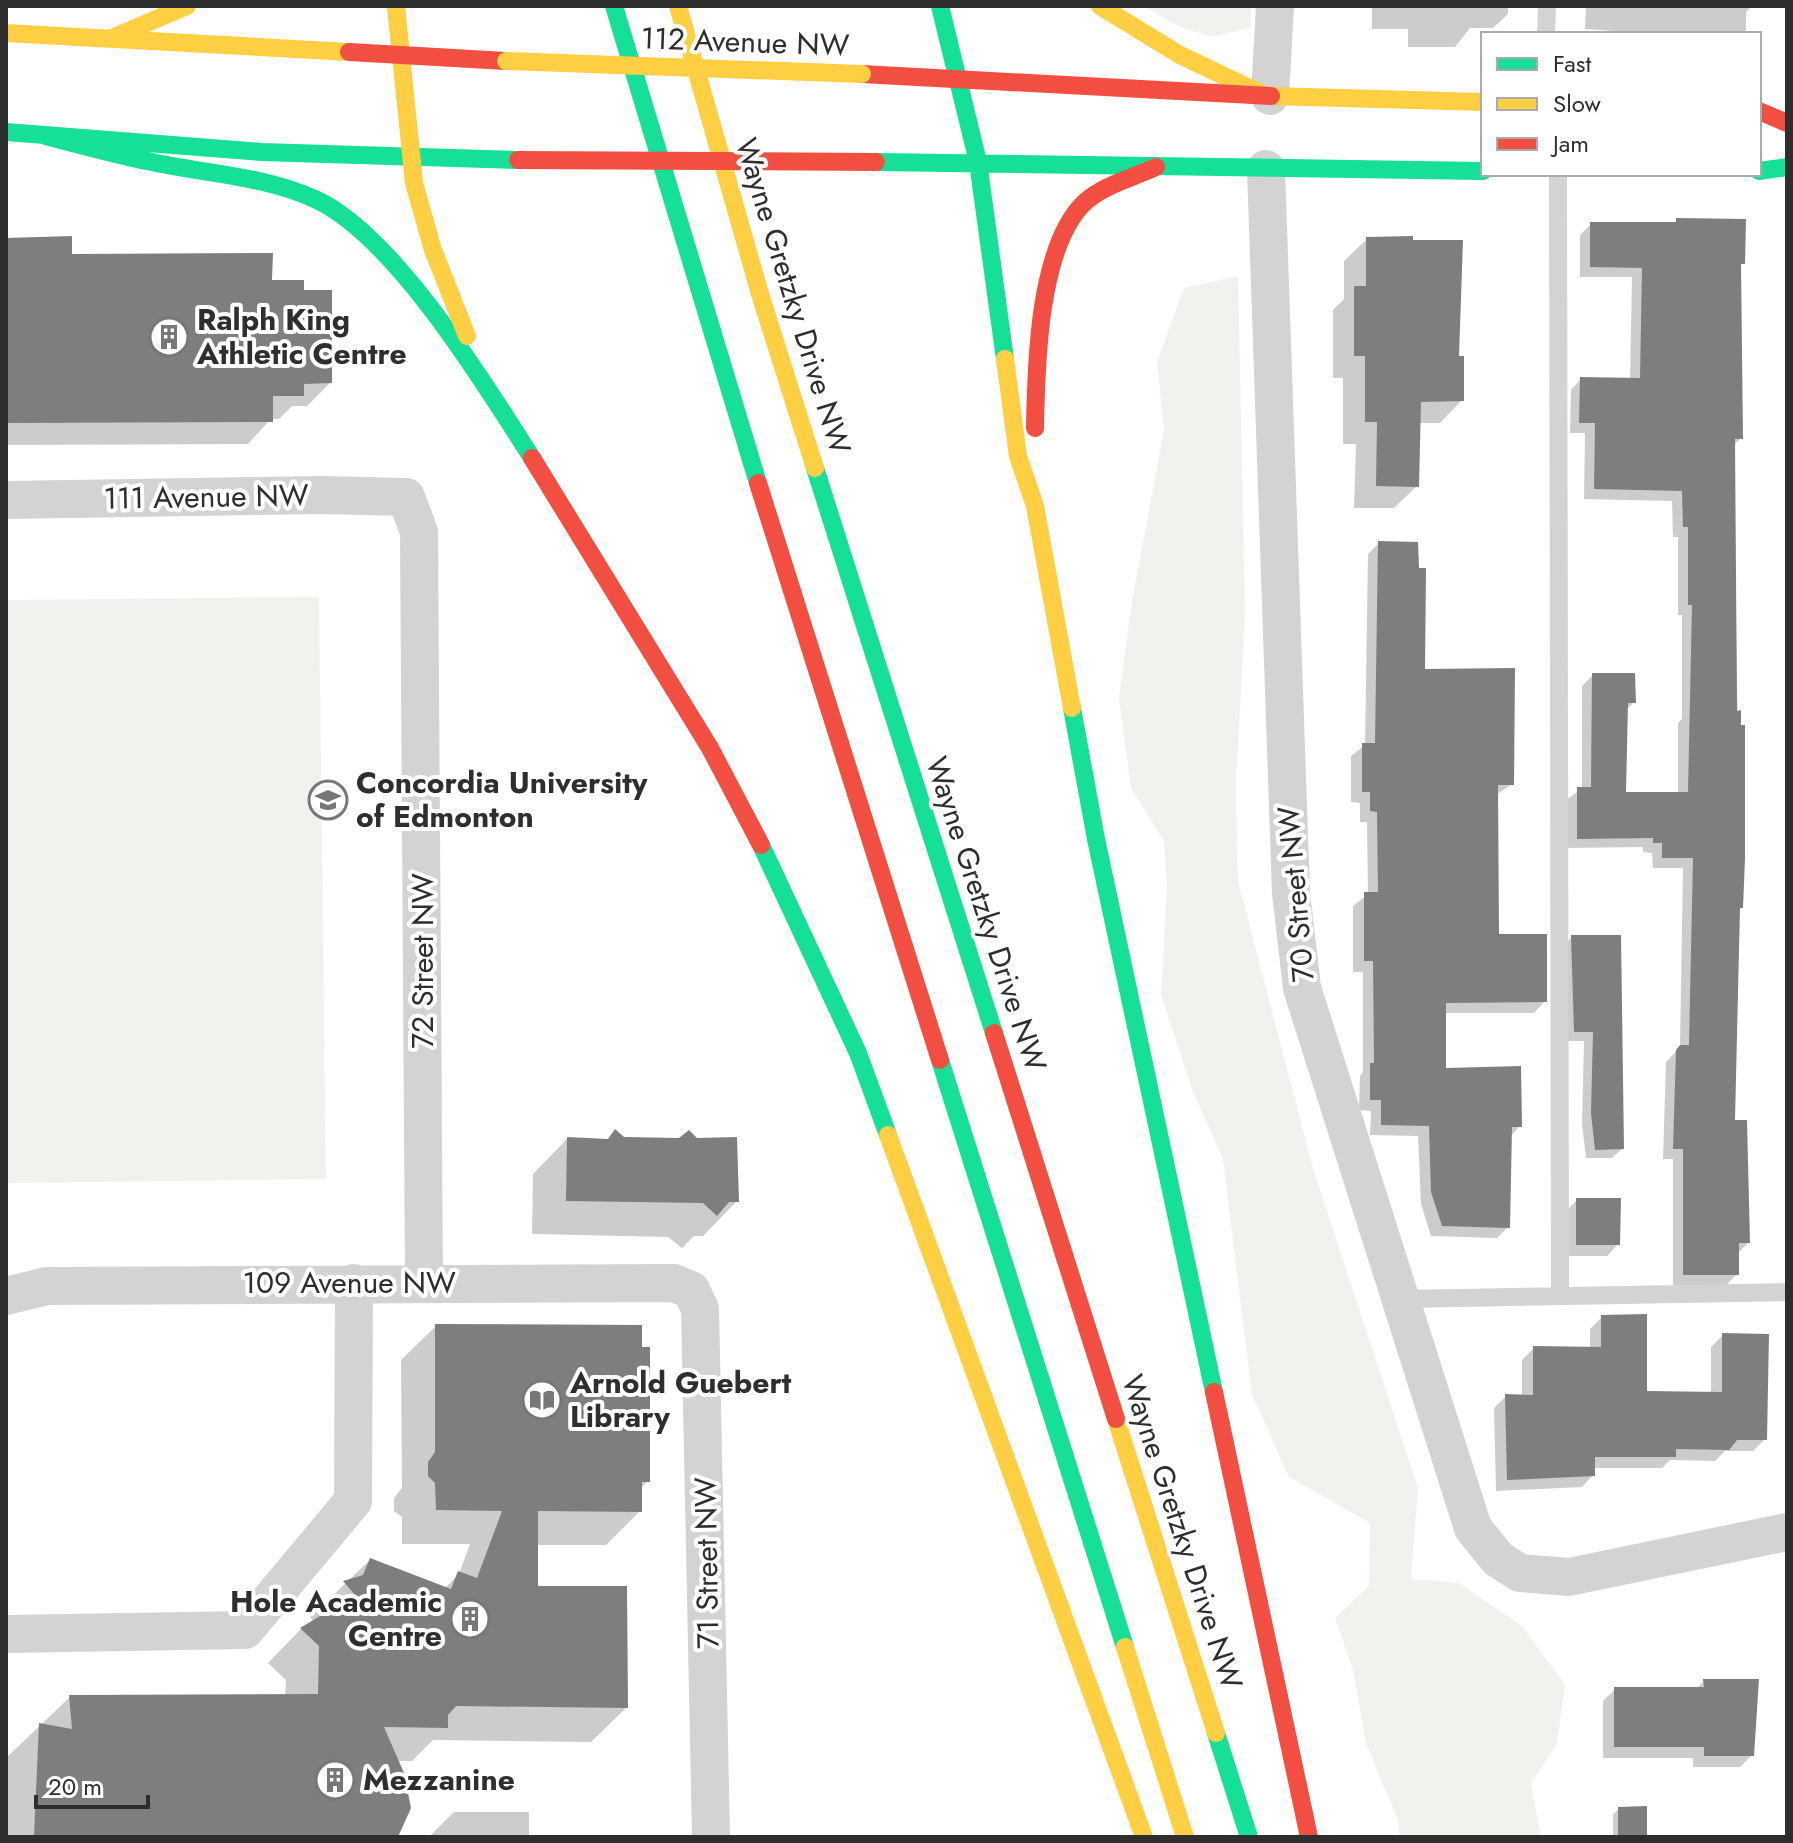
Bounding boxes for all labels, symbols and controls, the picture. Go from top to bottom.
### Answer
street label: 112 Avenue NW [640,16,850,67]
legend [1481,32,1761,176]
text: Fast [1553,46,1591,81]
text: Slow [1553,86,1601,121]
text: Jam [1550,126,1589,161]
street label: Wayne Gretzky Drive NW [725,133,862,459]
place label: Ralph King Athletic Centre [196,298,407,375]
building icon: Ralph King Athletic Centre [148,316,190,358]
street label: 111 Avenue NW [103,473,309,520]
street label: Wayne Gretzky Drive NW [915,751,1058,1077]
place label: Concordia University of Edmonton [356,761,648,838]
school or university icon: Concordia University of Edmonton [307,779,349,821]
street label: 70 Street NW [1266,804,1325,984]
street label: 72 Street NW [401,873,444,1049]
street label: 109 Avenue NW [242,1261,456,1304]
place label: Arnold Guebert Library [569,1361,792,1438]
street label: Wayne Gretzky Drive NW [1111,1369,1254,1695]
library icon: Arnold Guebert Library [521,1379,563,1421]
street label: 71 Street NW [683,1476,729,1649]
place label: Hole Academic Centre [230,1580,442,1657]
building icon: Hole Academic Centre [449,1598,491,1640]
place label: Mezzanine [363,1758,515,1801]
scale bar [36,1759,148,1809]
building icon: Mezzanine [314,1759,356,1801]
text: 20 m [48,1769,102,1804]

